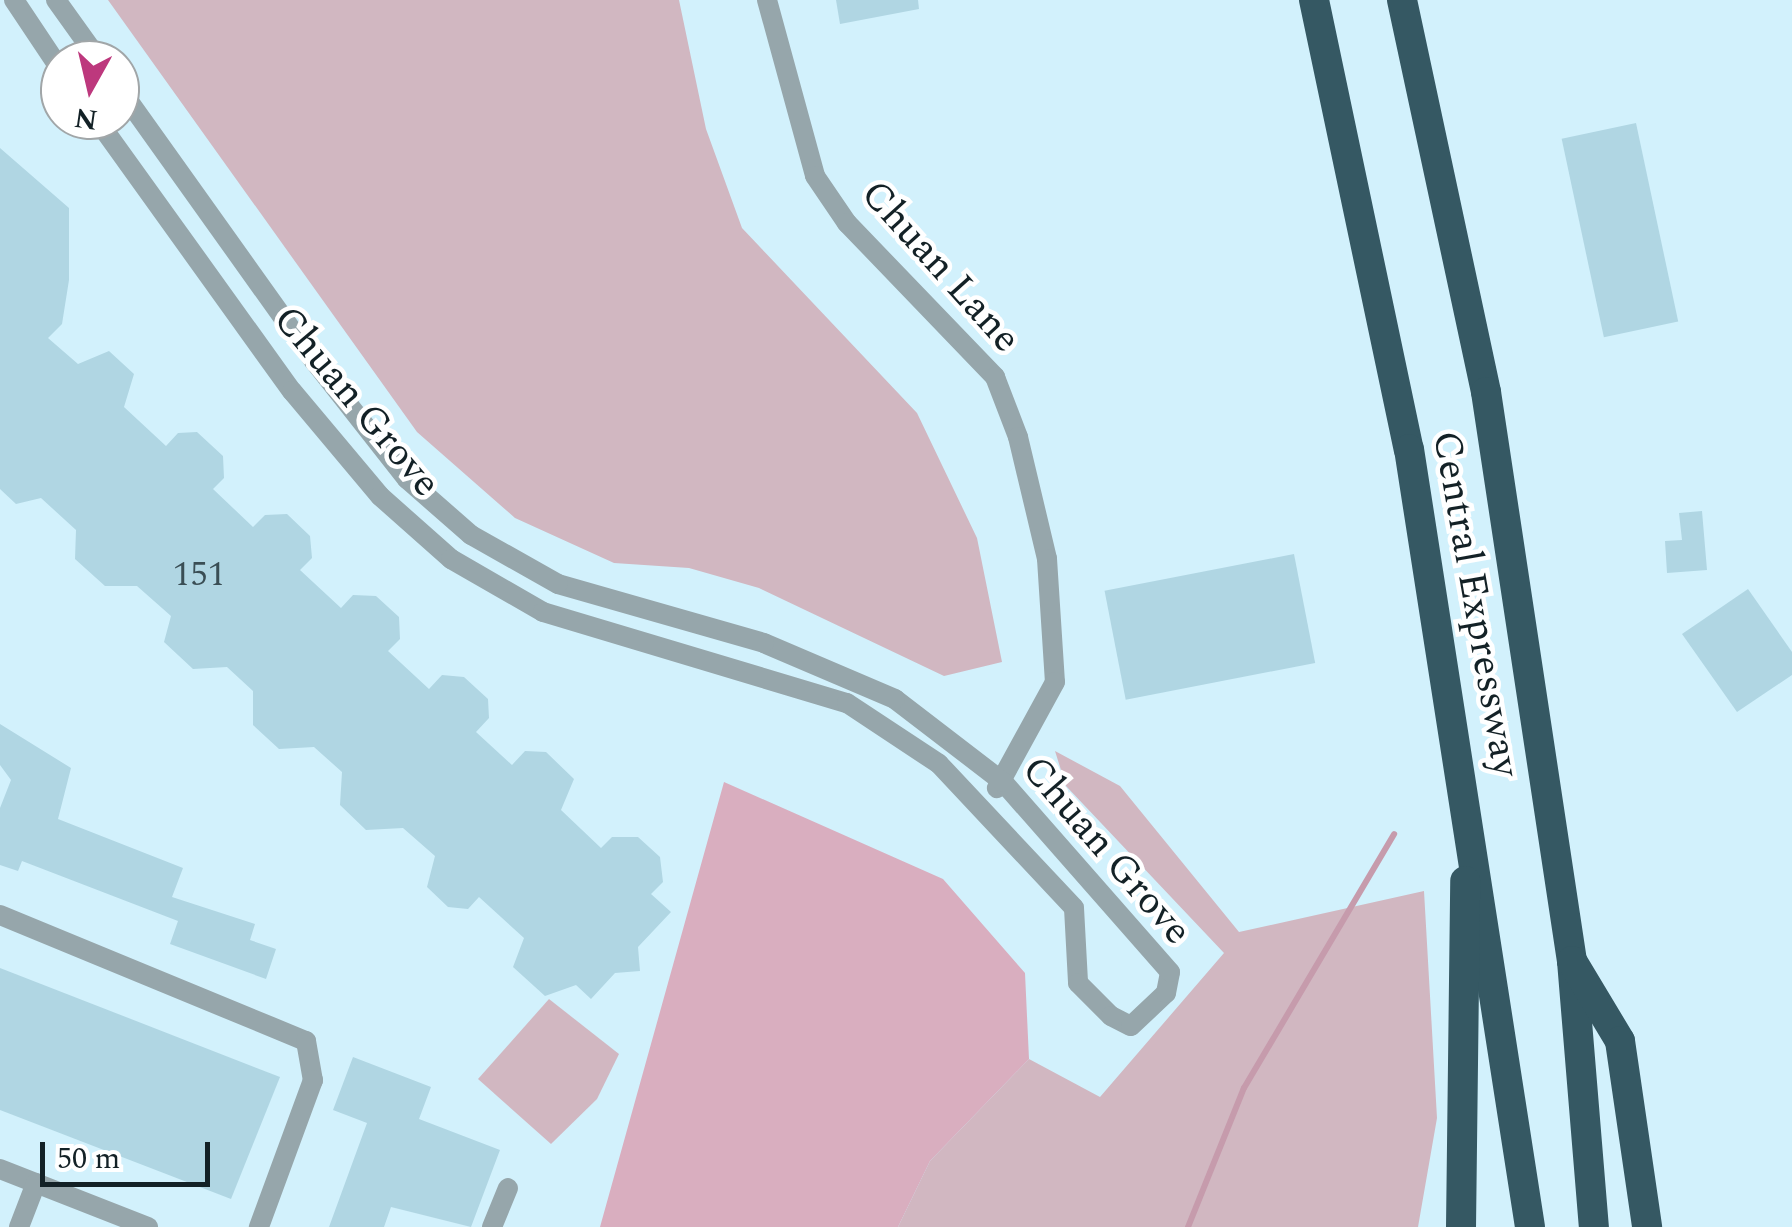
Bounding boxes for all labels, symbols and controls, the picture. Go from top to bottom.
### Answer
north arrow [40,40,140,140]
text: N [72,95,100,141]
street label: Chuan Lane [850,171,1030,363]
street label: Chuan Grove [262,297,450,507]
street label: Central Expressway [1421,427,1529,781]
house number: 151 [173,554,225,596]
street label: Chuan Grove [1011,747,1201,955]
scale bar [45,1122,215,1184]
text: 50 m [57,1136,120,1182]

